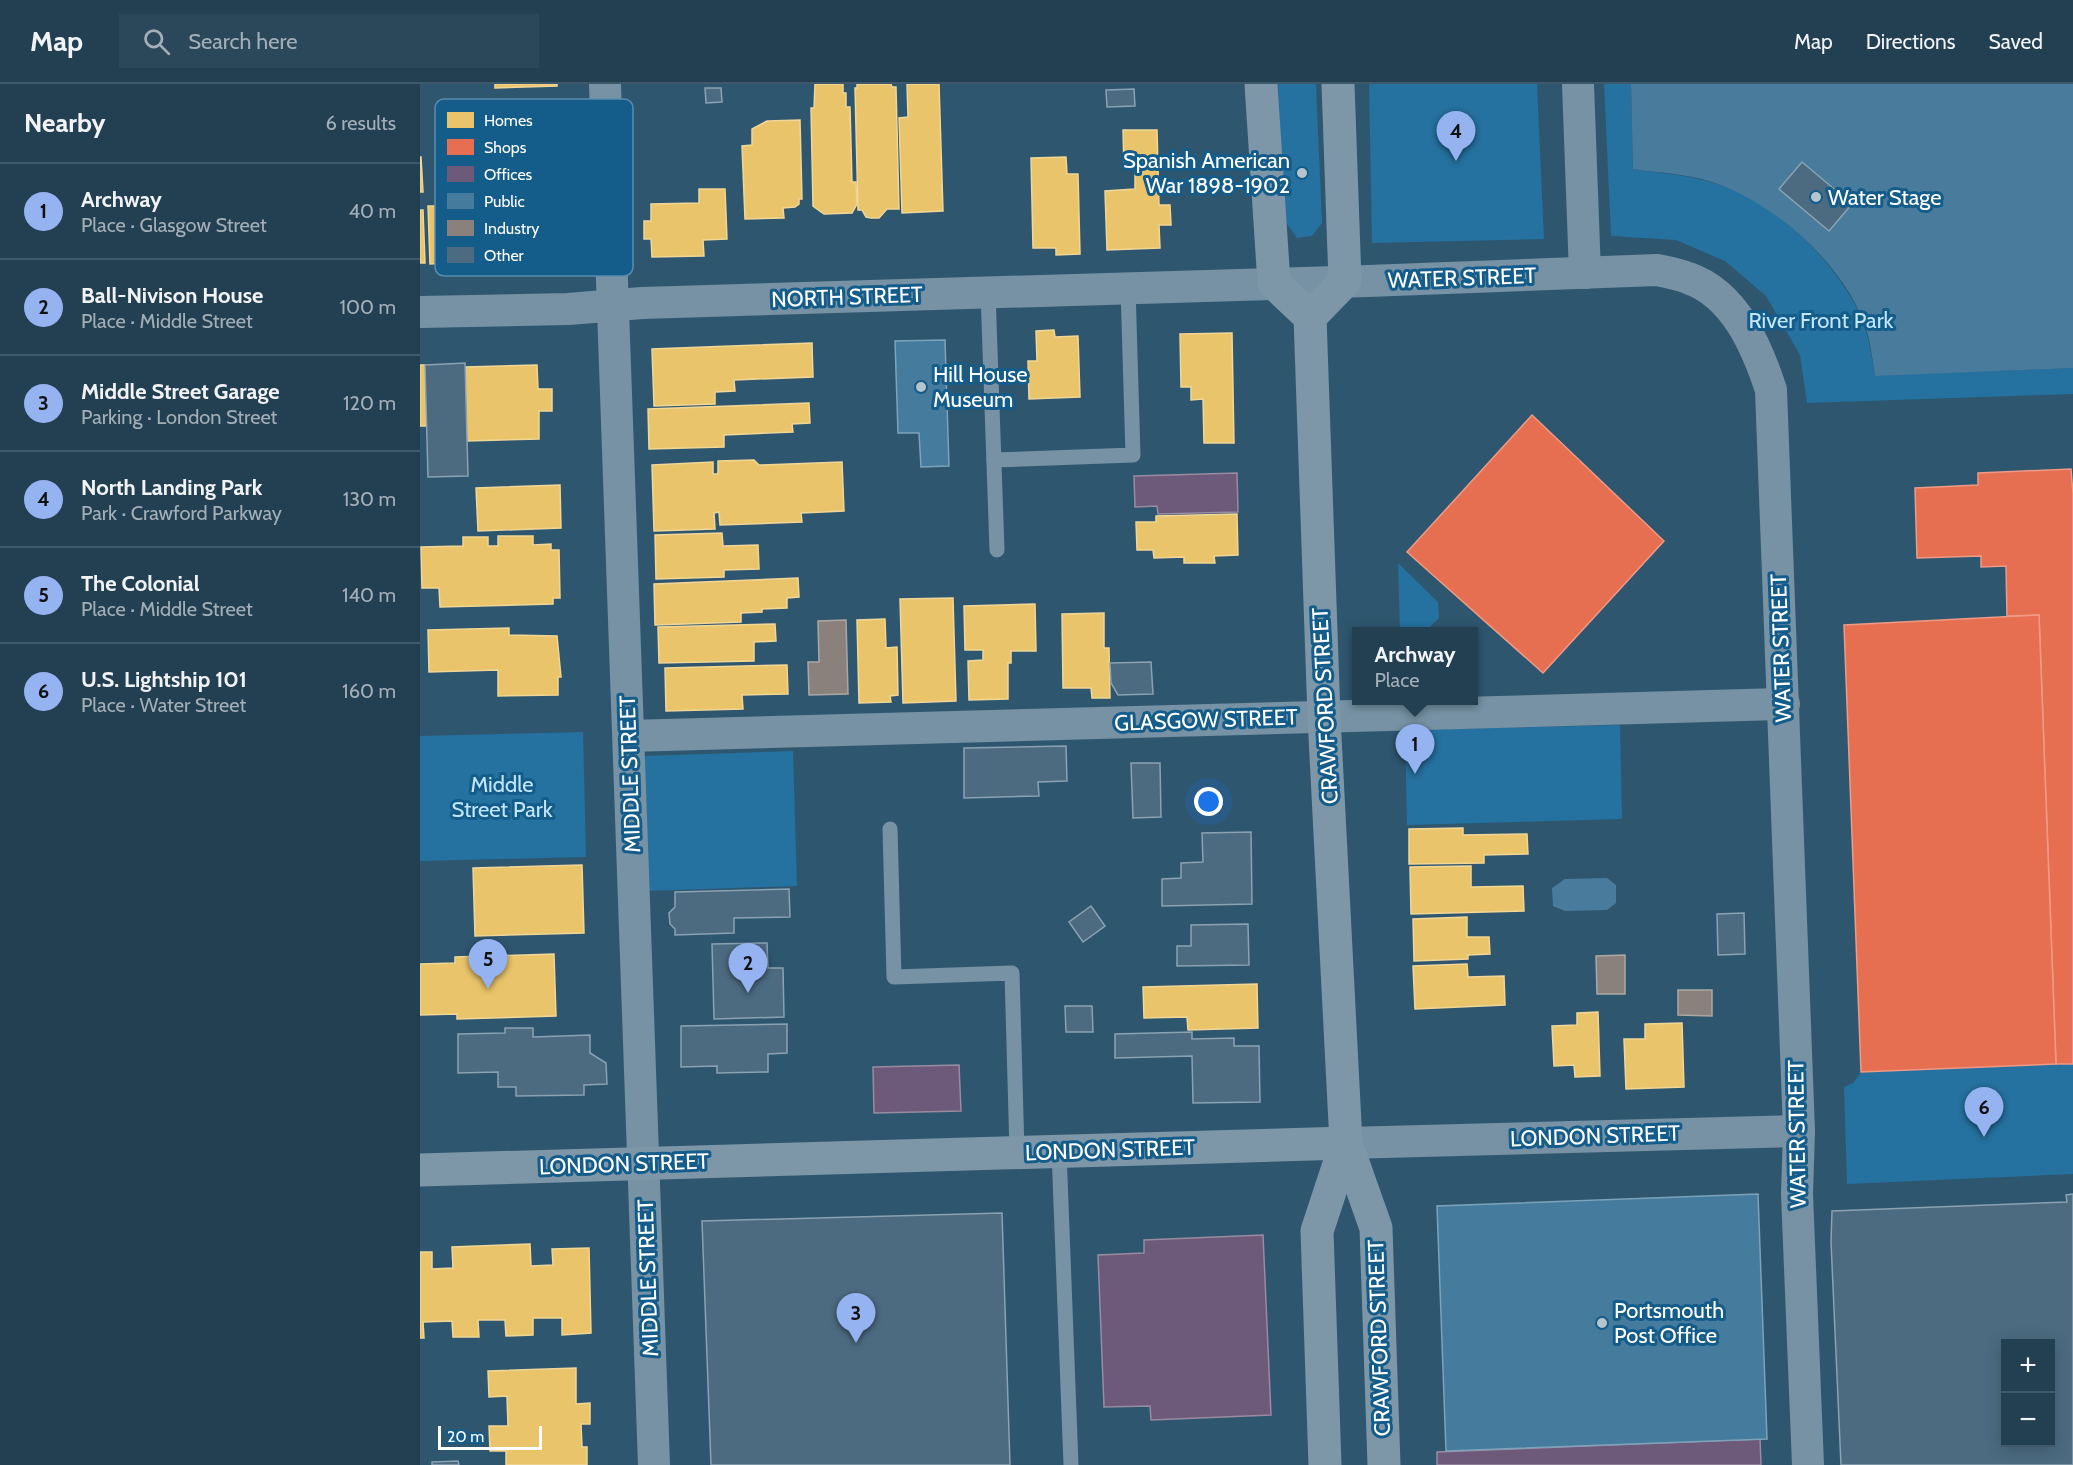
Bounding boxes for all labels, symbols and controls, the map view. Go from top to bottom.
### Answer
search box [119,14,539,68]
text: Map [30,24,83,58]
icon: search [140,25,173,58]
text: Search here [188,28,297,55]
text: Map [1794,29,1833,54]
text: Directions [1866,29,1955,54]
text: Saved [1988,29,2043,54]
legend [435,99,633,276]
text: Nearby [24,107,105,139]
text: 6 results [325,111,396,135]
text: Homes [484,111,533,130]
pin: 4 [1436,112,1476,161]
text: Shops [484,138,527,157]
place label: Spanish American War 1898-1902 [1123,147,1290,199]
text: Offices [484,165,533,184]
marker: Spanish American War 1898-1902 [1295,166,1309,180]
place label: Water Stage [1828,184,1941,211]
text: Archway [81,186,162,213]
marker: Water Stage [1809,190,1823,204]
text: Public [484,192,525,211]
text: 1 [40,199,47,223]
text: 40 m [348,199,396,223]
text: Place · Glasgow Street [81,213,267,237]
text: Industry [484,219,539,238]
text: Other [484,246,525,265]
street label: WATER STREET [1387,262,1537,294]
street label: NORTH STREET [771,281,923,313]
text: Ball-Nivison House [81,282,263,309]
text: 2 [38,295,49,319]
text: 100 m [340,295,396,319]
park label: River Front Park [1749,307,1894,334]
text: Place · Middle Street [81,309,253,333]
place label: Hill House Museum [933,361,1028,413]
text: Middle Street Garage [81,378,280,405]
marker: Hill House Museum [914,380,928,394]
text: 3 [38,391,49,415]
text: 120 m [343,391,396,415]
text: Parking · London Street [81,405,277,429]
text: North Landing Park [81,474,262,501]
text: 4 [37,487,50,511]
text: 130 m [343,487,396,511]
text: Park · Crawford Parkway [81,501,282,525]
text: The Colonial [81,570,200,597]
street label: WATER STREET [1765,573,1797,723]
text: 5 [38,583,49,607]
text: 140 m [342,583,396,607]
text: Place · Middle Street [81,597,253,621]
street label: CRAWFORD STREET [1306,607,1344,805]
popup [1352,627,1478,705]
text: Archway [1375,641,1455,668]
text: U.S. Lightship 101 [81,666,247,693]
text: Place [1375,668,1419,692]
text: 6 [38,679,49,703]
text: 160 m [342,679,396,703]
text: Place · Water Street [81,693,246,717]
street label: MIDDLE STREET [614,695,646,853]
street label: GLASGOW STREET [1114,703,1298,737]
pin: 1 [1396,724,1434,774]
park label: Middle Street Park [451,771,553,823]
your location [1194,787,1223,816]
pin: 5 [468,940,508,989]
pin: 2 [728,944,768,993]
street label: WATER STREET [1782,1059,1812,1208]
pin: 6 [1964,1088,2004,1137]
street label: LONDON STREET [1509,1120,1681,1152]
street label: LONDON STREET [1024,1134,1196,1166]
street label: LONDON STREET [538,1148,710,1180]
street label: MIDDLE STREET [632,1199,664,1357]
street label: CRAWFORD STREET [1362,1239,1396,1437]
pin: 3 [836,1294,876,1343]
place label: Portsmouth Post Office [1614,1297,1724,1349]
marker: Portsmouth Post Office [1595,1316,1609,1330]
map controls [2001,1339,2055,1447]
button: + [2001,1339,2055,1393]
button: − [2001,1393,2055,1447]
scale bar [438,1423,542,1450]
text: 20 m [447,1427,484,1446]

